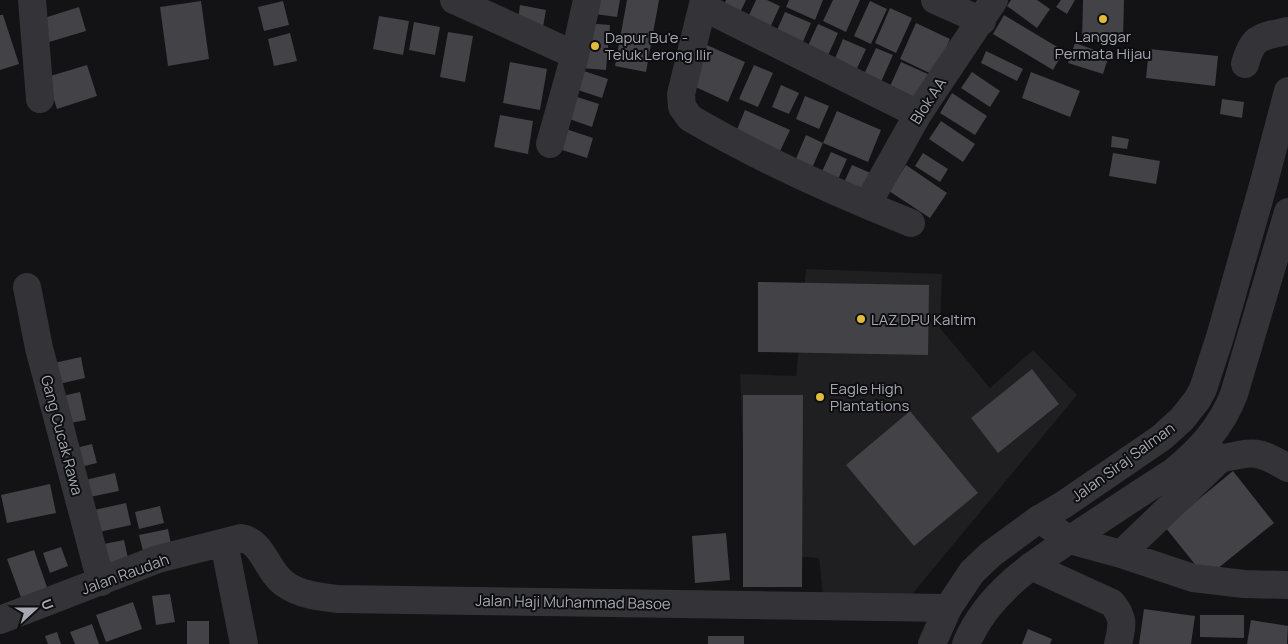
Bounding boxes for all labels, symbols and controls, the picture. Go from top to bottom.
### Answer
marker: Langgar Permata Hijau [1097,13,1109,25]
place label: Langgar Permata Hijau [1055,26,1151,64]
place label: Dapur Bu'e - Teluk Lerong Ilir [605,27,712,65]
marker: Dapur Bu'e - Teluk Lerong Ilir [589,40,601,52]
street label: Blok AA [905,73,951,128]
place label: LAZ DPU Kaltim [871,309,976,330]
marker: LAZ DPU Kaltim [855,313,867,325]
street label: Gang Cucak Rawa [36,373,88,497]
place label: Eagle High Plantations [830,378,909,416]
marker: Eagle High Plantations [814,391,826,403]
street label: Jalan Siraj Salman [1067,417,1179,507]
street label: Jalan Raudah [78,548,172,600]
north arrow [10,584,60,634]
street label: Jalan Haji Muhammad Basoe [475,590,671,614]
text: U [37,596,58,612]

